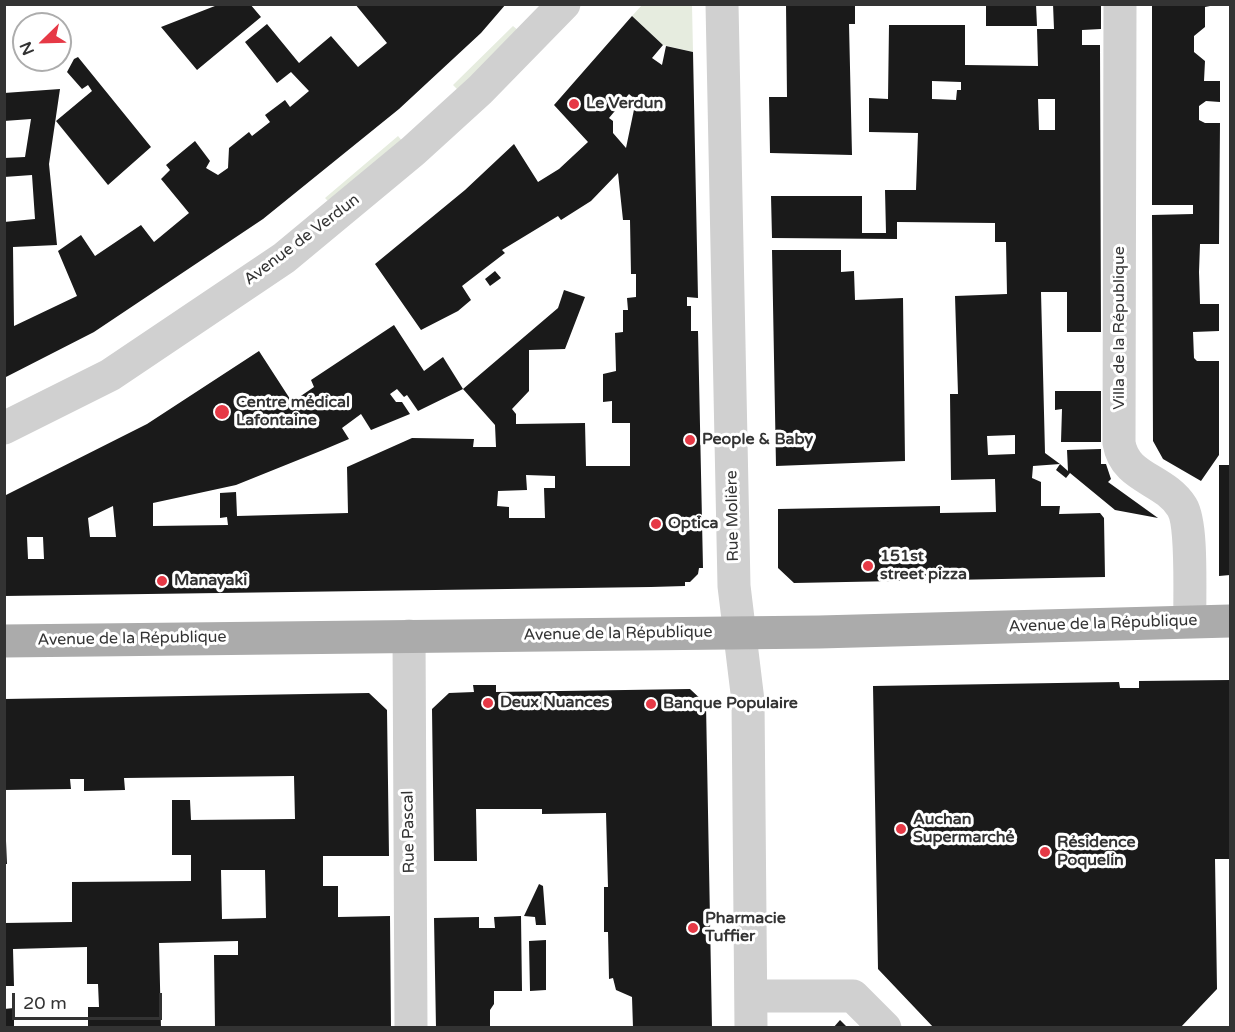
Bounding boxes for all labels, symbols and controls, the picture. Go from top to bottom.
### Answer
north arrow [12,12,72,72]
text: N [16,38,39,58]
place label: Le Verdun [586,94,663,114]
marker: Le Verdun [567,97,581,111]
street label: Avenue de Verdun [241,190,363,290]
street label: Villa de la République [1110,246,1130,410]
place label: Centre médical Lafontaine [236,393,350,431]
marker: Centre médical Lafontaine [213,403,231,421]
place label: People & Baby [702,430,813,450]
marker: People & Baby [683,433,697,447]
street label: Rue Molière [723,470,743,562]
place label: Optica [668,514,718,534]
marker: Optica [649,517,663,531]
place label: 151st street pizza [880,547,967,585]
marker: 151st street pizza [861,559,875,573]
place label: Manayaki [174,571,247,591]
marker: Manayaki [155,574,169,588]
street label: Avenue de la République [1008,611,1198,637]
street label: Avenue de la République [523,623,713,645]
street label: Avenue de la République [37,628,227,650]
place label: Deux Nuances [500,693,609,713]
place label: Banque Populaire [663,694,798,714]
marker: Deux Nuances [481,696,495,710]
marker: Banque Populaire [644,697,658,711]
street label: Rue Pascal [399,790,419,874]
place label: Auchan Supermarché [913,810,1015,848]
marker: Auchan Supermarché [894,822,908,836]
place label: Résidence Poquelin [1057,833,1136,871]
marker: Résidence Poquelin [1038,845,1052,859]
place label: Pharmacie Tuffier [705,909,786,947]
marker: Pharmacie Tuffier [686,921,700,935]
scale bar [15,981,165,1019]
text: 20 m [23,992,67,1014]

